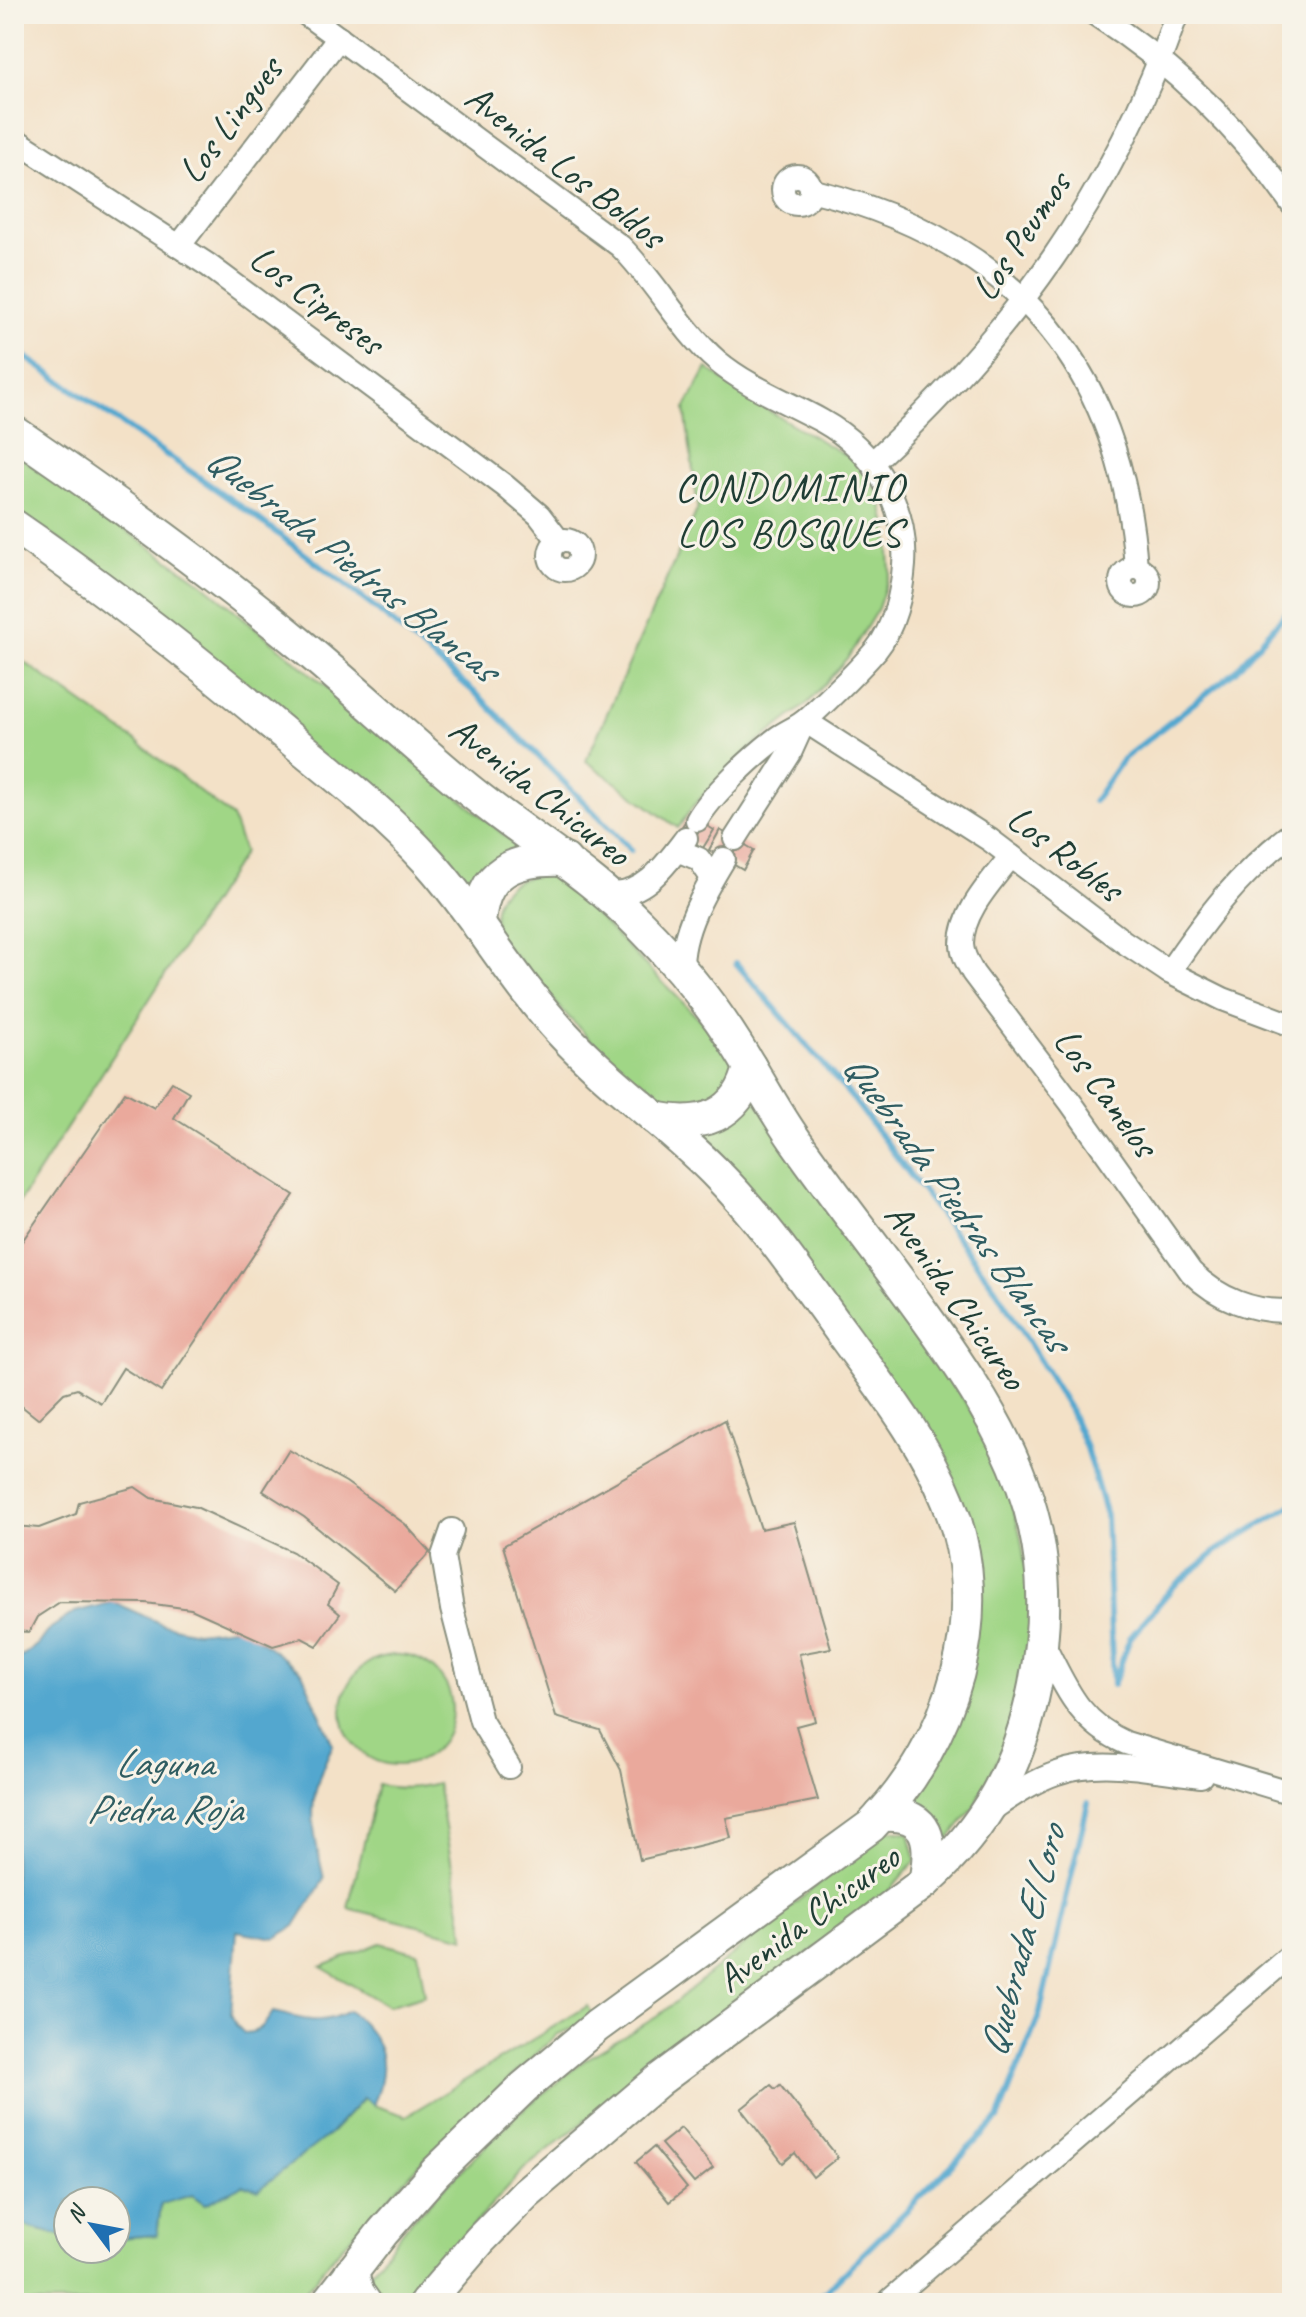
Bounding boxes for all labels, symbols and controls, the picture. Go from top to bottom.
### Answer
street label: Los Lingues [168,45,295,192]
street label: Avenida Los Boldos [456,74,677,261]
street label: Los Peumos [961,160,1083,309]
street label: Los Cipreses [241,234,396,367]
water label: Quebrada Piedras Blancas [196,434,513,697]
district label: CONDOMINIO LOS BOSQUES [675,462,908,558]
street label: Avenida Chicureo [440,706,642,878]
street label: Los Robles [998,794,1135,914]
street label: Los Canelos [1044,1018,1171,1169]
water label: Quebrada Piedras Blancas [832,1043,1086,1367]
street label: Avenida Chicureo [874,1194,1039,1401]
water label: Laguna Piedra Roja [86,1738,245,1834]
water label: Quebrada El Loro [967,1816,1078,2062]
street label: Avenida Chicureo [707,1832,911,2002]
north arrow [52,2185,132,2265]
text: N [60,2199,93,2228]

